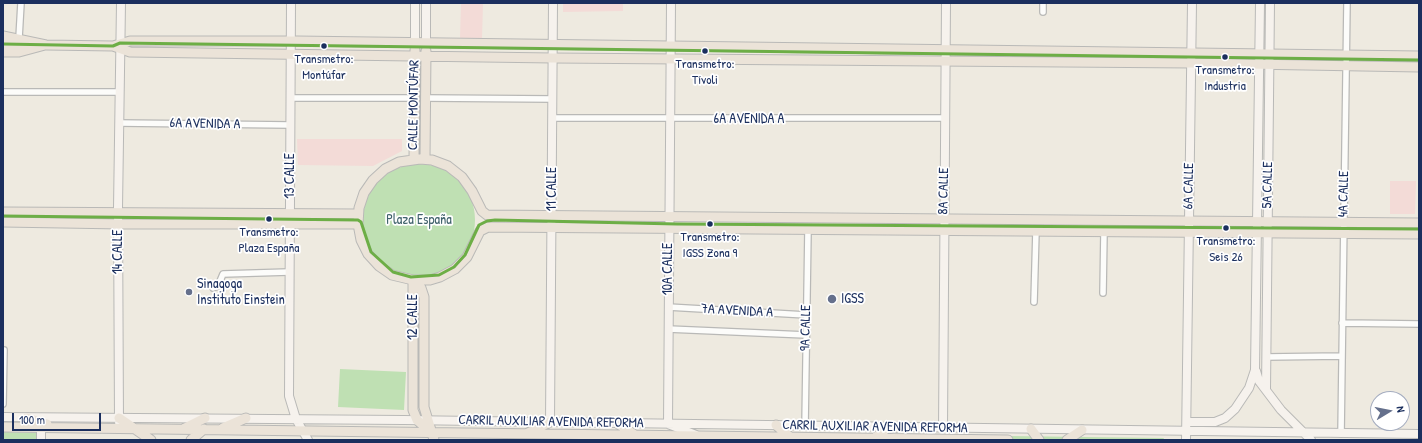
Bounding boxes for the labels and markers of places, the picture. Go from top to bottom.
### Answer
marker: Transmetro: Montúfar [319,41,329,51]
marker: Transmetro: Tívoli [700,46,710,56]
place label: Transmetro: Montúfar [295,52,353,83]
marker: Transmetro: Industria [1220,52,1230,62]
place label: Transmetro: Tívoli [676,57,734,88]
place label: Transmetro: Industria [1196,63,1254,94]
marker: Transmetro: Plaza España [264,214,274,224]
marker: Transmetro: IGSS Zona 9 [705,219,715,229]
marker: Transmetro: Seis 26 [1221,223,1231,233]
place label: Transmetro: Plaza España [239,225,299,256]
place label: Transmetro: IGSS Zona 9 [681,230,739,261]
place label: Transmetro: Seis 26 [1197,234,1255,265]
place label: Sinagoga Instituto Einstein [197,276,285,308]
marker: Sinagoga Instituto Einstein [184,287,194,297]
place label: IGSS [841,291,864,307]
marker: IGSS [826,293,838,305]

